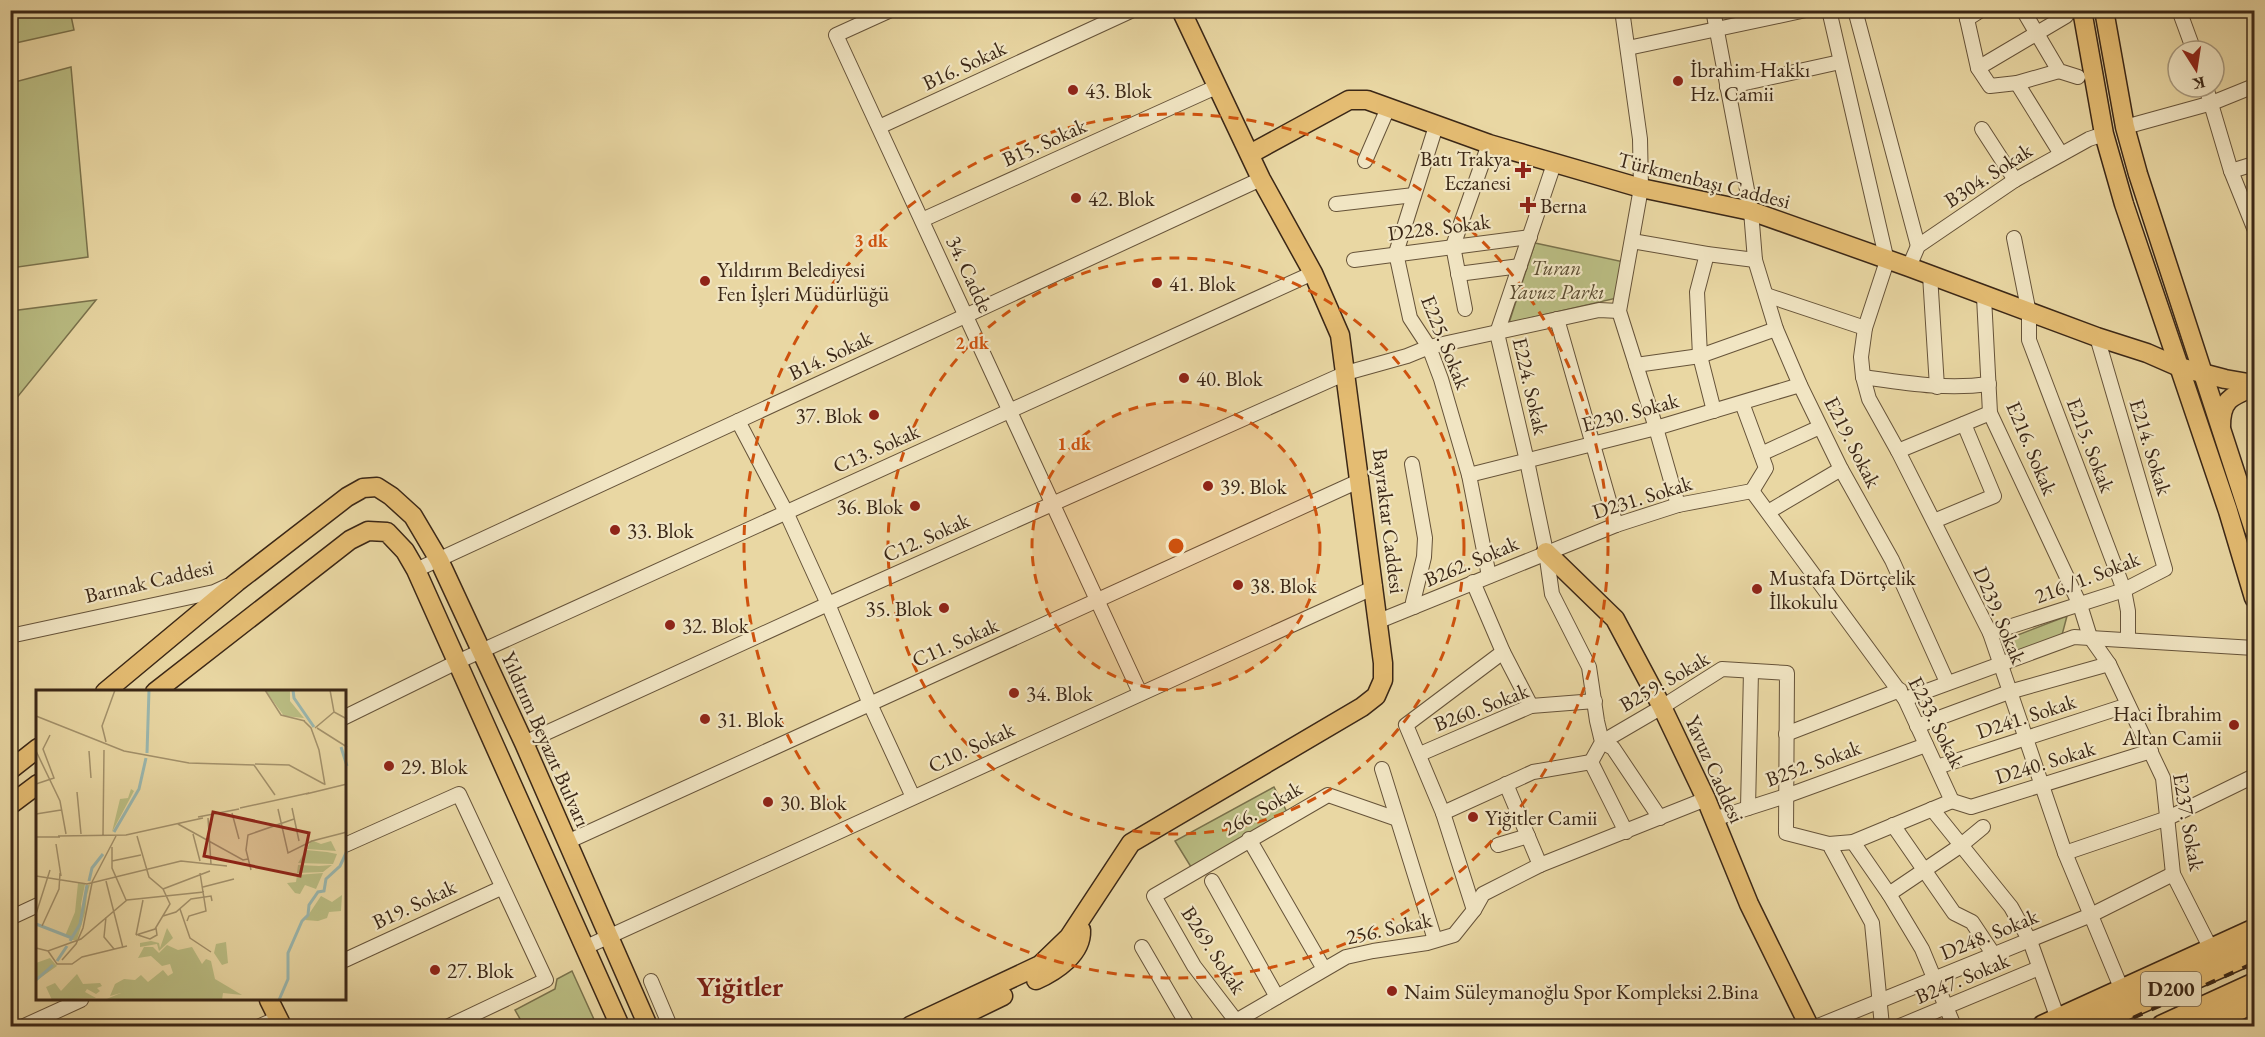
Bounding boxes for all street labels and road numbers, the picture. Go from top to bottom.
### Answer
street label: B16. Sokak [918,33,1011,96]
street label: B15. Sokak [998,111,1091,173]
street label: B304. Sokak [1939,136,2038,213]
street label: Türkmenbaşı Caddesi [1615,145,1793,215]
street label: D228. Sokak [1386,207,1493,247]
street label: 34. Cadde [940,231,1000,317]
street label: E225. Sokak [1415,291,1477,394]
street label: B14. Sokak [784,323,877,386]
street label: E224. Sokak [1507,335,1556,438]
street label: E230. Sokak [1579,386,1682,438]
street label: E219. Sokak [1818,392,1888,493]
street label: E215. Sokak [2061,394,2122,497]
street label: E214. Sokak [2124,396,2179,499]
street label: E216. Sokak [2000,397,2064,500]
street label: C13. Sokak [828,416,925,479]
street label: Bayraktar Caddesi [1367,447,1411,595]
street label: D231. Sokak [1589,469,1696,525]
street label: C12. Sokak [878,505,975,568]
street label: B262. Sokak [1420,529,1523,593]
street label: 216./1. Sokak [2031,544,2144,609]
street label: Barınak Caddesi [82,553,216,609]
street label: D239. Sokak [1967,562,2033,669]
street label: C11. Sokak [907,610,1004,673]
street label: B259. Sokak [1614,644,1715,718]
street label: Yıldırım Beyazıt Bulvarı [495,647,597,831]
street label: E233. Sokak [1902,672,1972,773]
street label: B260. Sokak [1430,676,1533,737]
street label: D241. Sokak [1973,687,2080,745]
street label: Yavuz Caddesi [1679,711,1751,827]
street label: C10. Sokak [924,715,1019,779]
street label: B252. Sokak [1762,733,1865,793]
street label: D240. Sokak [1992,734,2099,790]
street label: E237. Sokak [2167,771,2211,874]
street label: 266. Sokak [1217,774,1307,841]
street label: B19. Sokak [368,872,461,935]
street label: B269. Sokak [1176,901,1253,1000]
street label: D248. Sokak [1936,902,2043,966]
street label: 256. Sokak [1344,905,1436,950]
street label: B247. Sokak [1911,946,2014,1010]
road number: D200 [2141,972,2201,1006]

